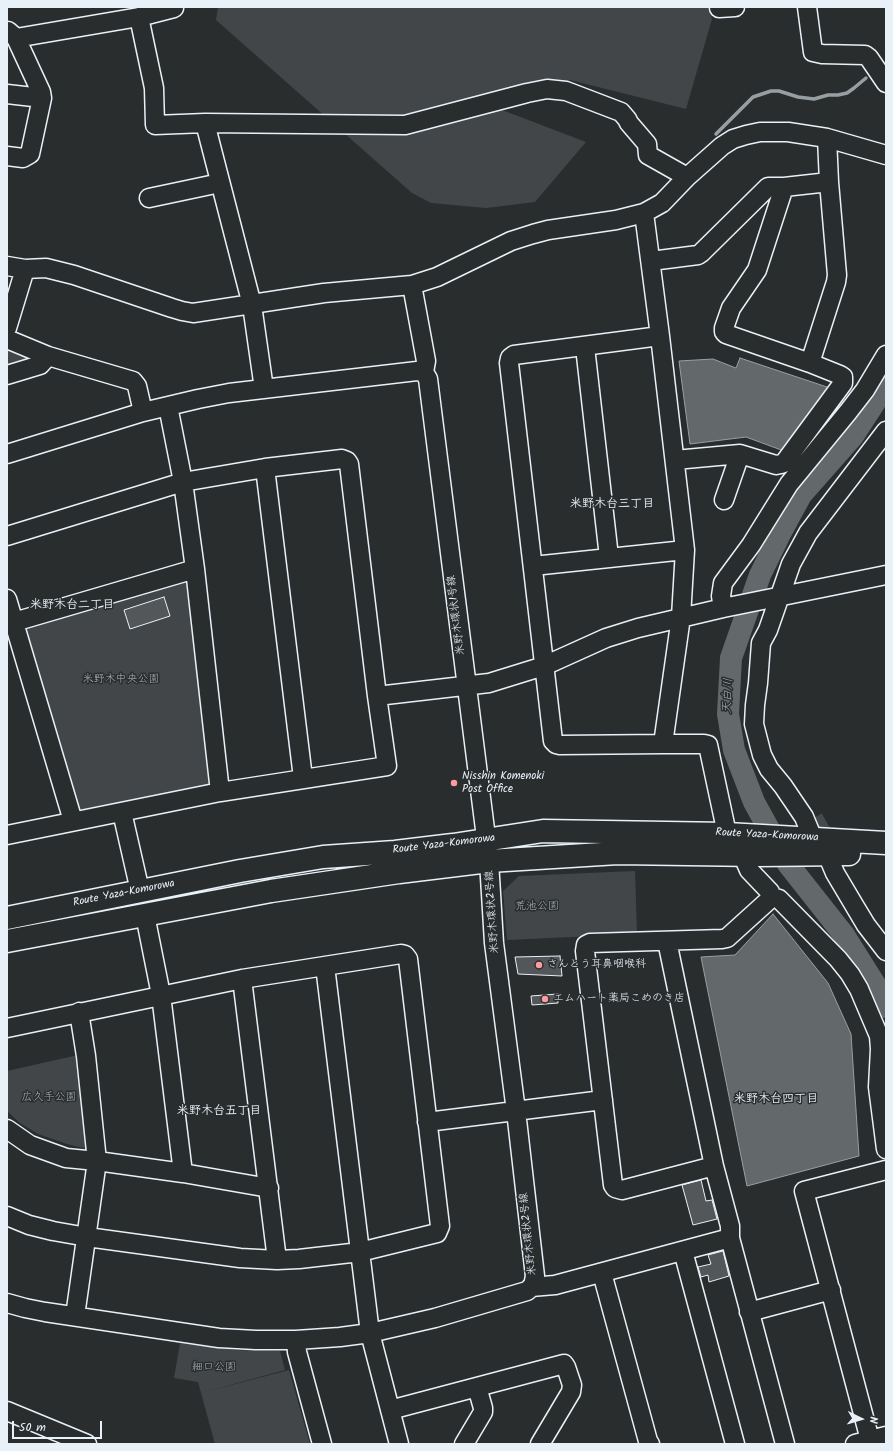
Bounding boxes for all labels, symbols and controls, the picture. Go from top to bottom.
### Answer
district label: 米野木台三丁目 [570,498,654,512]
street label: 米野木環状1号線 [446,574,468,656]
district label: 米野木台二丁目 [30,599,114,613]
park label: 米野木中央公園 [83,673,159,687]
water label: 天白川 [721,678,737,714]
place label: Nisshin Komenoki Post Office [462,770,544,796]
marker: Nisshin Komenoki Post Office [449,778,459,788]
street label: Route Yaza-Komorowa [715,827,819,845]
street label: Route Yaza-Komorowa [392,832,496,858]
street label: 米野木環状2号線 [484,870,502,954]
street label: Route Yaza-Komorowa [72,878,176,910]
park label: 荒池公園 [515,900,559,914]
place label: さんとう耳鼻咽喉科 [547,958,646,972]
marker: さんとう耳鼻咽喉科 [534,960,544,970]
place label: エムハート薬局こめのき店 [553,992,685,1006]
marker: エムハート薬局こめのき店 [540,994,550,1004]
park label: 広久手公園 [22,1091,76,1105]
district label: 米野木台四丁目 [734,1093,818,1107]
district label: 米野木台五丁目 [177,1105,261,1119]
street label: 米野木環状2号線 [518,1192,540,1276]
park label: 細口公園 [192,1361,236,1375]
north arrow [841,1399,881,1439]
scale bar [14,1413,104,1439]
text: N [864,1416,882,1424]
text: 50 m [19,1418,46,1437]

